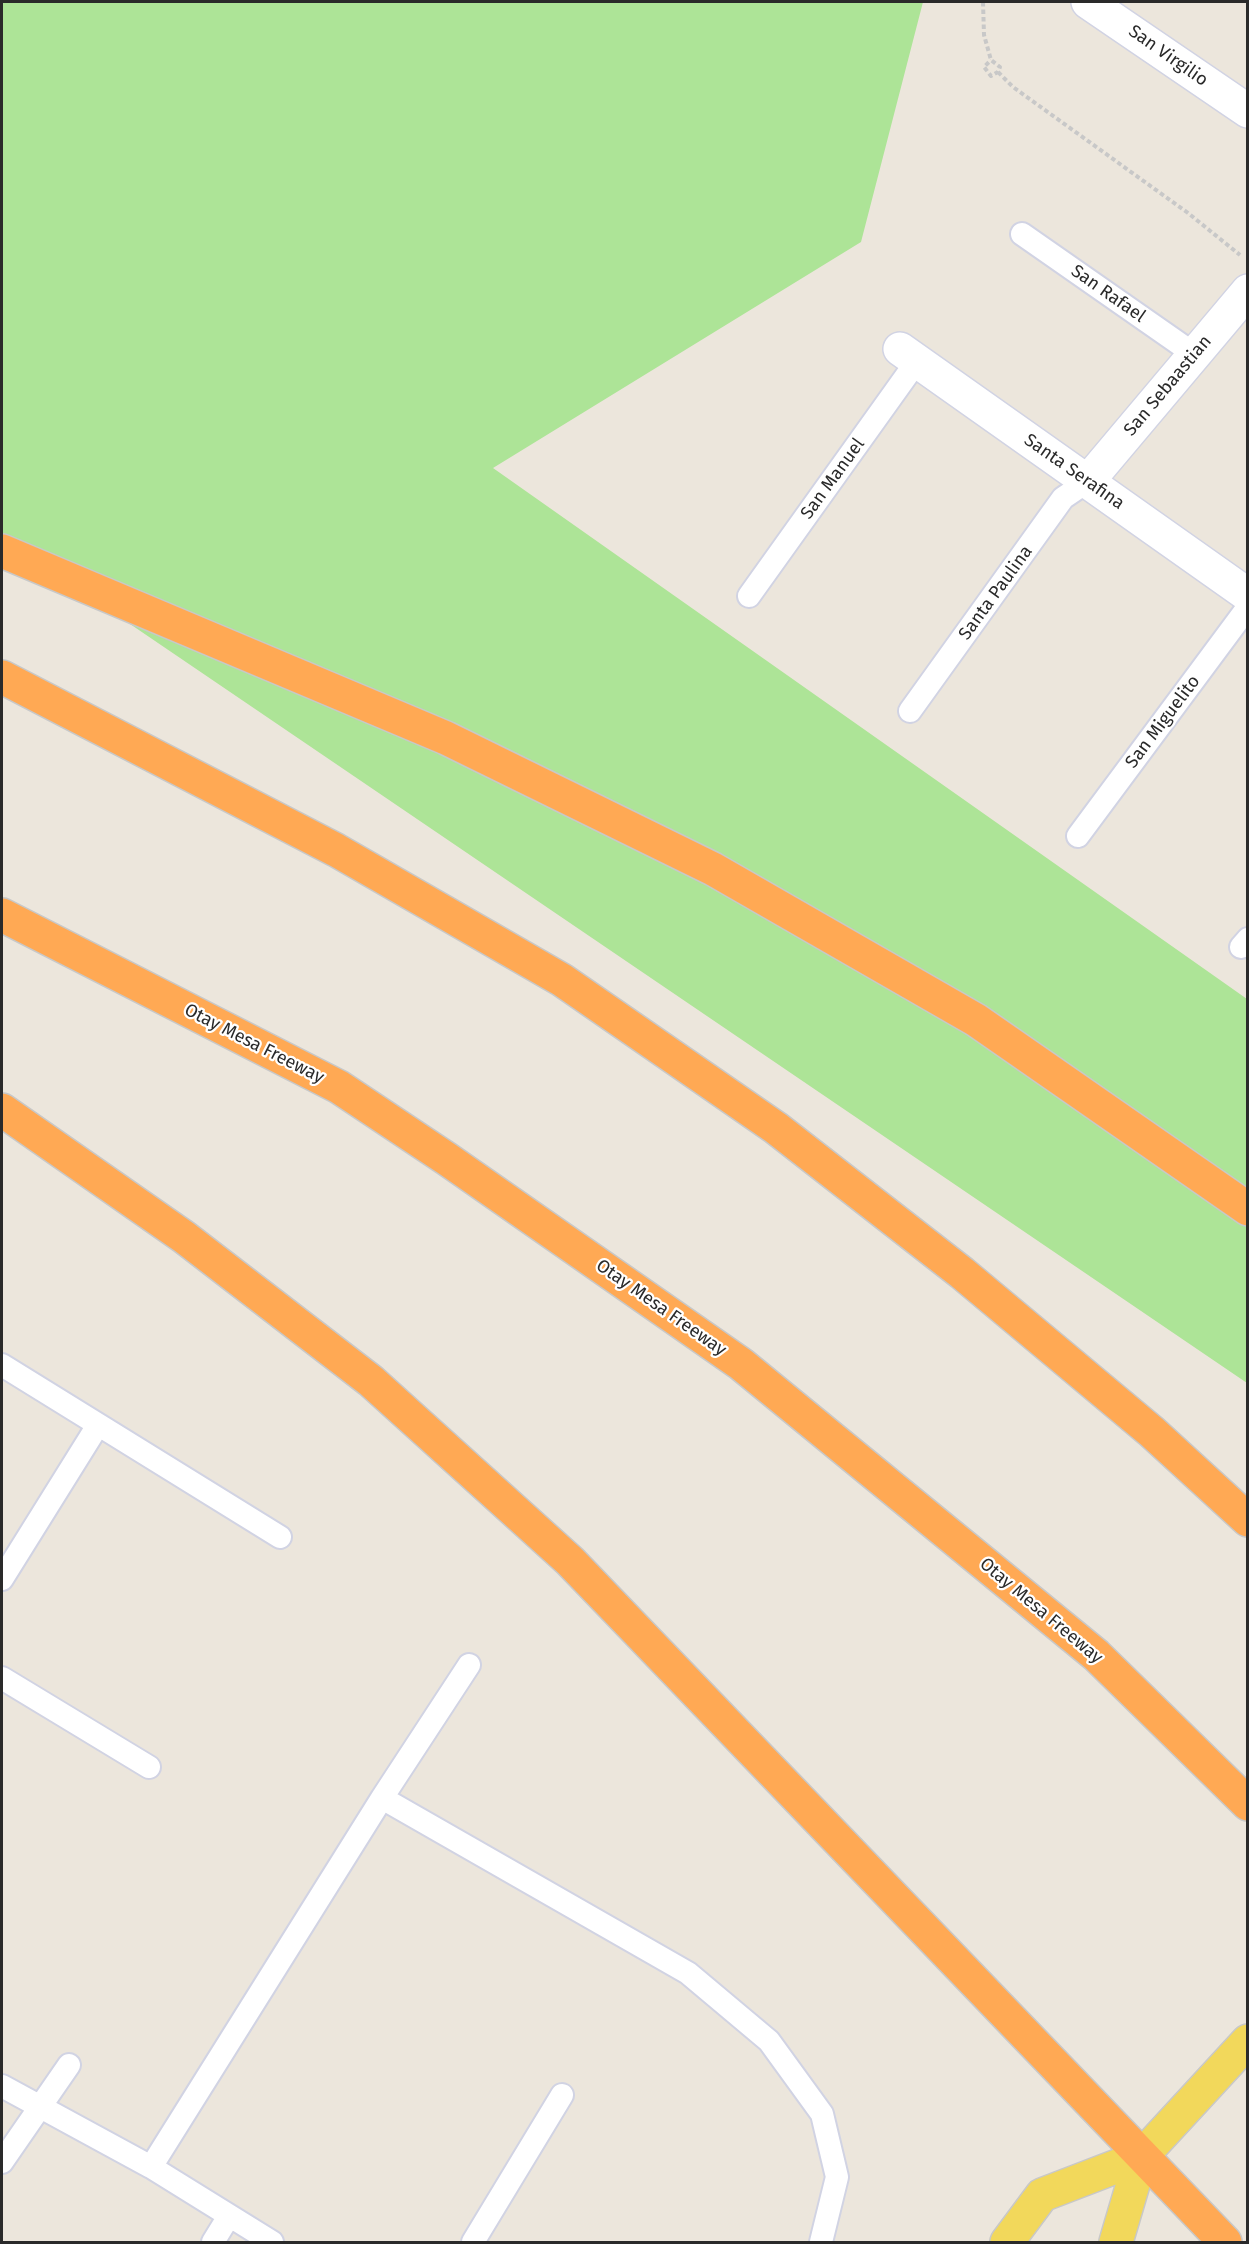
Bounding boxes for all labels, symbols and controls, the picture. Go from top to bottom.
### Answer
street label: San Virgilio [1124,21,1212,91]
street label: San Rafael [1067,261,1149,327]
street label: San Sebaastian [1120,331,1216,441]
street label: Santa Serafina [1020,429,1128,515]
street label: San Manuel [796,434,870,524]
street label: Santa Paulina [954,542,1038,644]
street label: San Miguelito [1121,671,1205,773]
street label: Otay Mesa Freeway [181,999,327,1089]
street label: Otay Mesa Freeway [592,1255,730,1361]
street label: Otay Mesa Freeway [975,1553,1107,1669]

